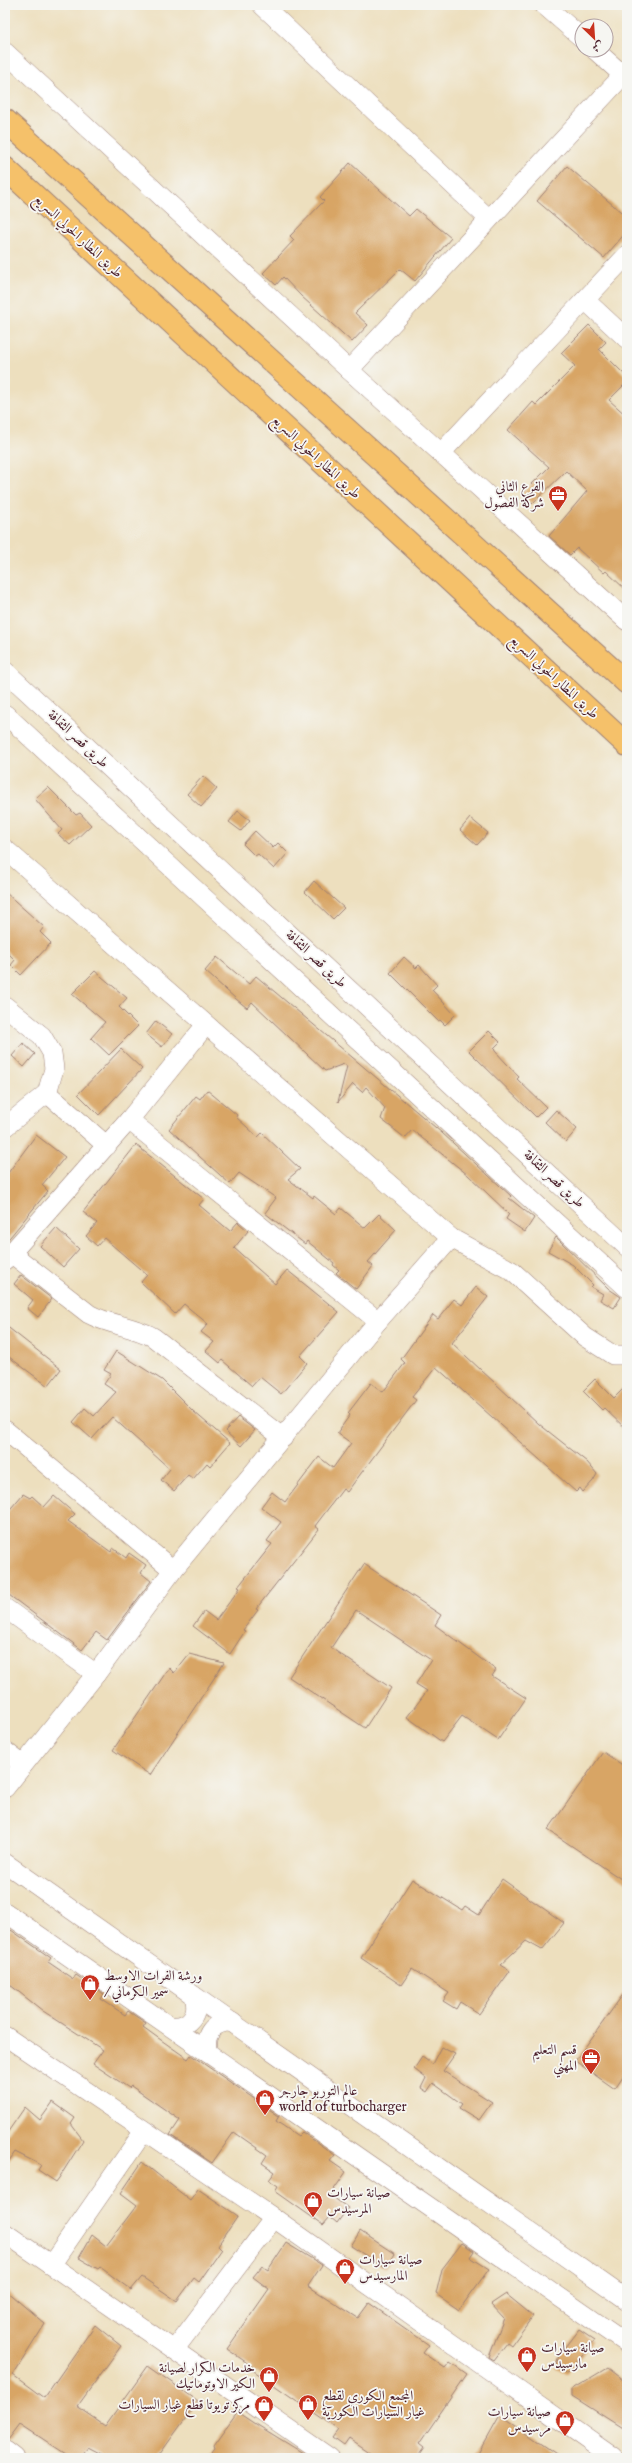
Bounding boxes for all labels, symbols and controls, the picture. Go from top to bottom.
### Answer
north arrow [574,18,614,58]
text: ش [590,38,606,55]
street label: طريق المطار الحولي السريع [27,190,127,285]
street label: طريق المطار الحولي السريع [265,411,365,506]
place label: الفرع الثاني شركة الفصول [484,478,544,512]
office icon: الفرع الثاني شركة الفصول [547,484,569,512]
street label: طريق المطار الحولي السريع [503,631,603,726]
street label: طريق قصر الثقافة [43,706,113,772]
street label: طريق قصر الثقافة [281,926,351,992]
street label: طريق قصر الثقافة [519,1146,589,1212]
place label: ورشة الفرات الاوسط / سمير الكرماني [104,1967,202,2003]
shop icon: ورشة الفرات الاوسط / سمير الكرماني [79,1973,101,2001]
place label: قسم التعليم المهني [532,2041,577,2078]
office icon: قسم التعليم المهني [580,2047,602,2075]
place label: عالم التوربو جارجر world of turbocharger [277,2082,407,2116]
shop icon: عالم التوربو جارجر world of turbocharger [254,2088,276,2116]
place label: صيانة سيارات المرسيدس [327,2184,391,2218]
shop icon: صيانة سيارات المرسيدس [302,2190,324,2218]
place label: صيانة سيارات المارسيدس [359,2251,423,2285]
shop icon: صيانة سيارات المارسيدس [334,2257,356,2285]
place label: صيانة سيارات مارسيدس [541,2339,605,2373]
shop icon: صيانة سيارات مارسيدس [516,2345,538,2373]
place label: خدمات الكرار لصيانة الكير الاوتوماتيك [159,2359,255,2393]
shop icon: خدمات الكرار لصيانة الكير الاوتوماتيك [258,2365,280,2393]
place label: المجمع الكوري لقطع غيار السيارات الكورية [322,2387,425,2421]
shop icon: المجمع الكوري لقطع غيار السيارات الكورية [297,2393,319,2421]
shop icon: مركز تويوتا قطع غيار السيارات [253,2394,275,2422]
place label: مركز تويوتا قطع غيار السيارات [118,2396,250,2418]
place label: صيانة سيارات مرسيدس [487,2403,551,2437]
shop icon: صيانة سيارات مرسيدس [554,2409,576,2437]

